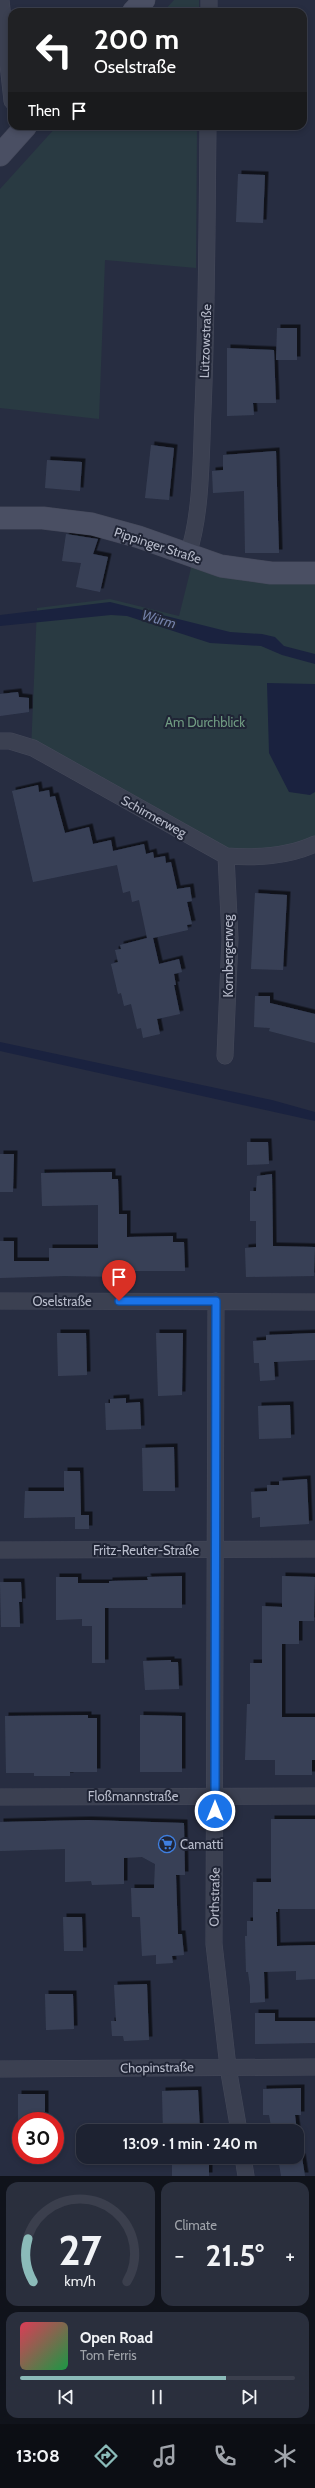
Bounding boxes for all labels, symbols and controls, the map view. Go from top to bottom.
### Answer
text: 200 m [94,22,179,56]
icon: left [28,24,80,76]
text: Oselstraße [94,56,176,78]
icon: arrive [68,100,90,122]
text: Then [28,102,60,120]
street label: Lützowstraße [196,303,214,378]
street label: Pippinger Straße [112,523,204,567]
water label: Würm [140,606,178,632]
park label: Am Durchblick [165,714,245,730]
street label: Schirmerweg [119,792,190,841]
street label: Kornbergerweg [220,914,236,998]
pin [102,1260,136,1301]
icon: arrive [108,1266,130,1288]
street label: Oselstraße [32,1293,92,1309]
street label: Fritz-Reuter-Straße [93,1542,199,1558]
street label: Floßmannstraße [88,1788,179,1804]
position arrow [194,1790,236,1832]
supermarket icon: Camatti [157,1834,177,1854]
place label: Camatti [180,1836,223,1852]
street label: Orthstraße [205,1867,223,1927]
street label: Chopinstraße [120,2058,194,2076]
speed limit sign: 30 [12,2112,64,2164]
text: 13:09 · 1 min · 240 m [123,2135,257,2153]
text: Climate [175,2217,217,2233]
text: 27 [59,2225,102,2275]
text: 21.5° [206,2237,264,2274]
text: − [175,2242,184,2269]
text: + [285,2242,295,2269]
text: km/h [65,2272,96,2290]
text: Open Road [80,2329,153,2347]
text: Tom Ferris [80,2347,137,2363]
icon: previous [55,2386,77,2408]
icon: pause [146,2386,168,2408]
icon: next [238,2386,260,2408]
icon: directions [92,2442,120,2470]
icon: music [151,2442,179,2470]
icon: phone [211,2442,239,2470]
icon: climate [271,2442,299,2470]
text: 13:08 [16,2445,60,2467]

